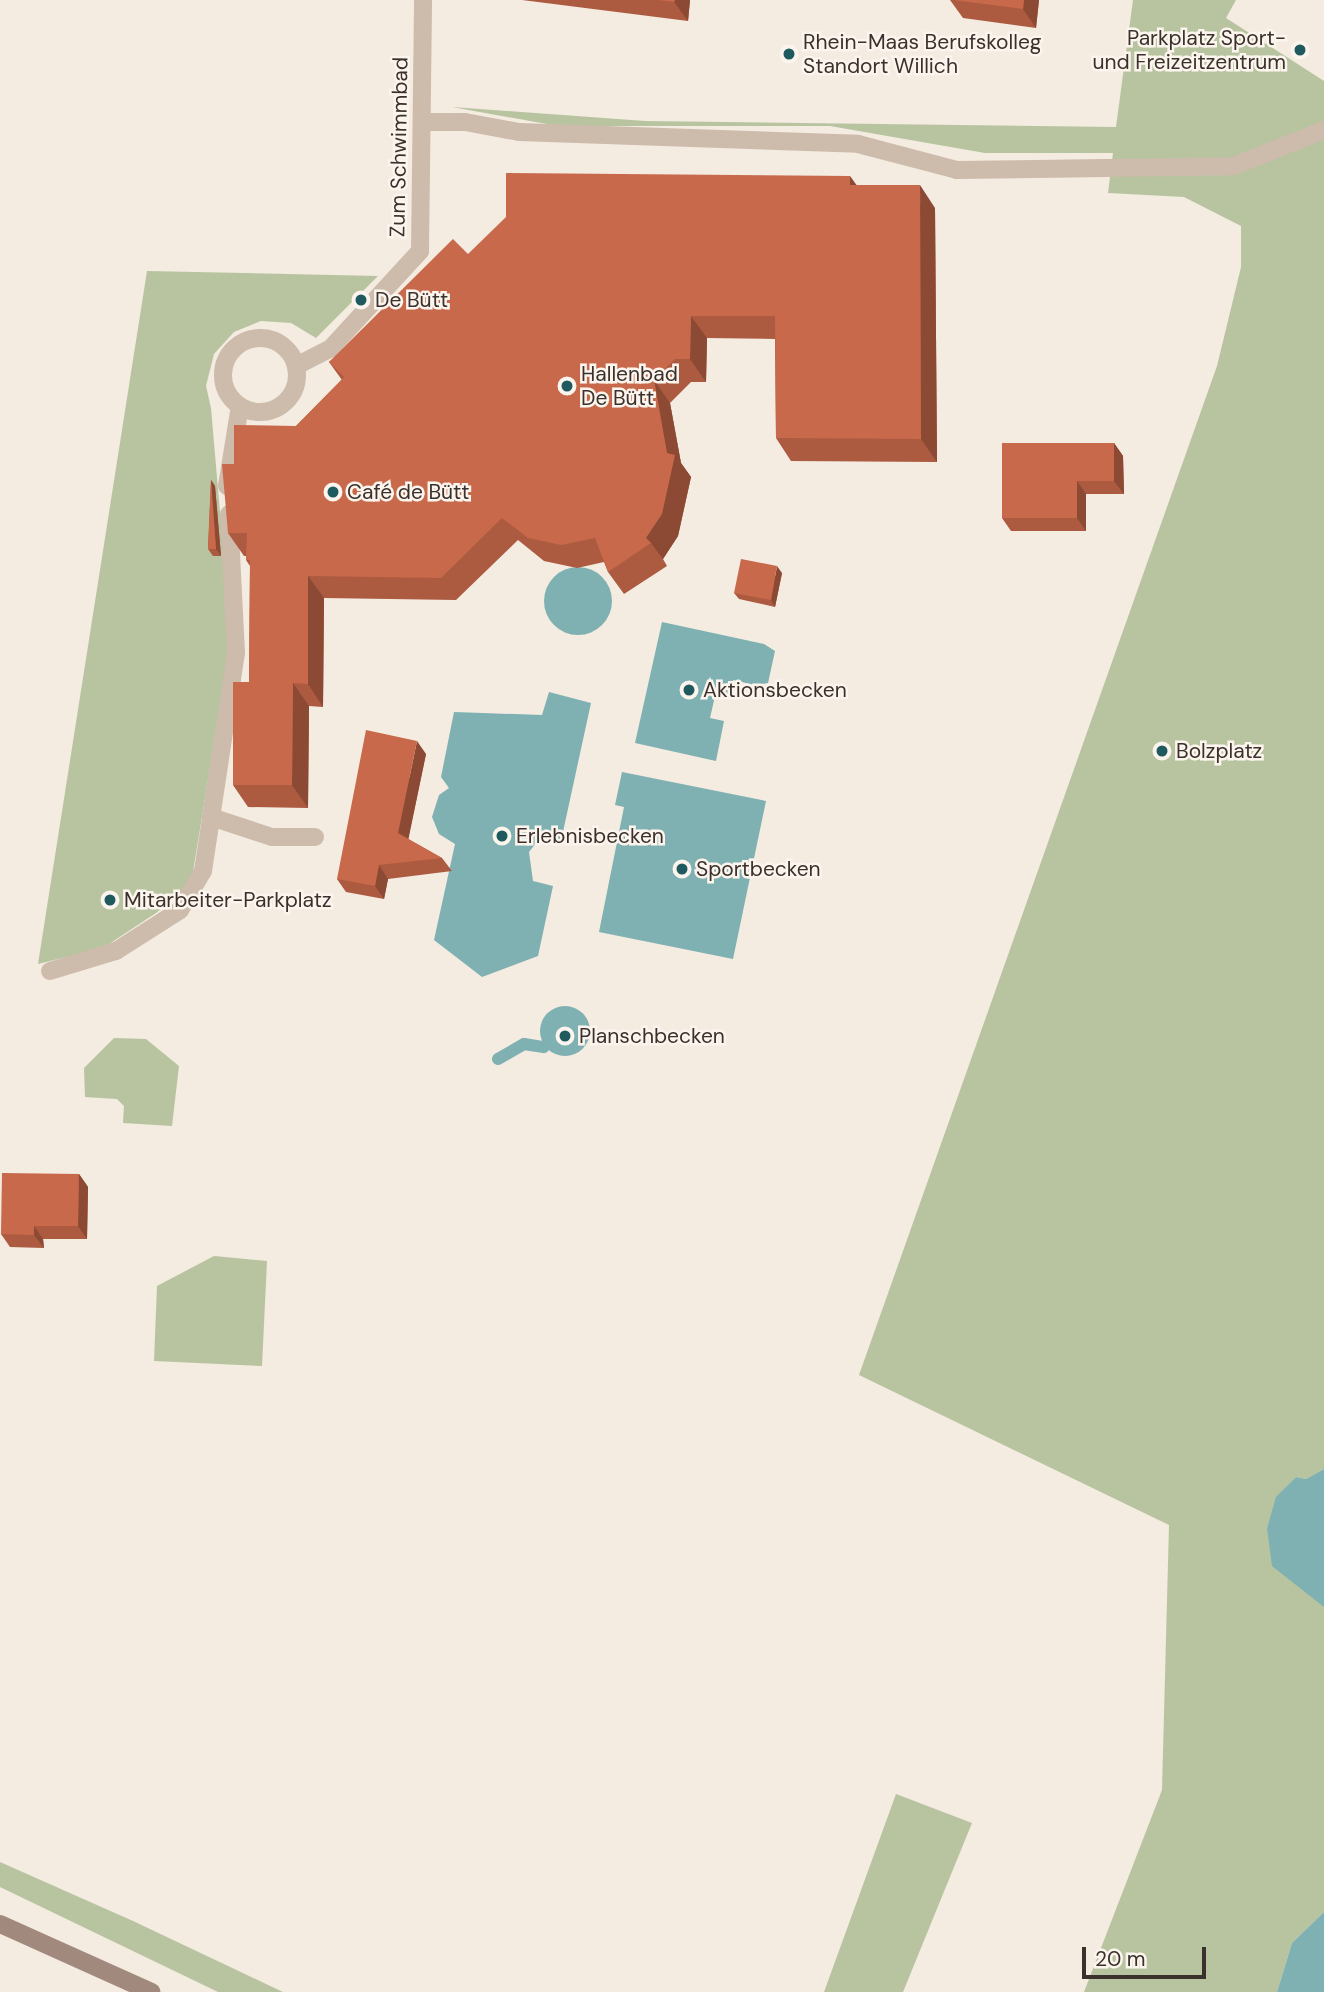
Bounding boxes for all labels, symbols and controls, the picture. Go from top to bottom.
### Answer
place label: Parkplatz Sport- und Freizeitzentrum [1092,25,1286,75]
place label: Rhein-Maas Berufskolleg Standort Willich [803,29,1041,79]
marker: Parkplatz Sport- und Freizeitzentrum [1292,42,1308,58]
marker: Rhein-Maas Berufskolleg Standort Willich [781,46,797,62]
street label: Zum Schwimmbad [385,57,413,237]
place label: De Bütt [375,287,448,313]
marker: De Bütt [353,292,369,308]
place label: Hallenbad De Bütt [581,361,678,411]
marker: Hallenbad De Bütt [559,378,575,394]
place label: Café de Bütt [347,479,470,505]
marker: Café de Bütt [325,484,341,500]
place label: Aktionsbecken [703,677,847,703]
marker: Aktionsbecken [681,682,697,698]
place label: Bolzplatz [1176,738,1262,764]
marker: Bolzplatz [1154,743,1170,759]
place label: Erlebnisbecken [516,823,664,849]
marker: Erlebnisbecken [494,828,510,844]
place label: Sportbecken [696,856,821,882]
marker: Sportbecken [674,861,690,877]
place label: Mitarbeiter-Parkplatz [124,887,332,913]
marker: Mitarbeiter-Parkplatz [102,892,118,908]
place label: Planschbecken [579,1023,725,1049]
marker: Planschbecken [557,1028,573,1044]
scale bar [1086,1932,1210,1976]
text: 20 m [1095,1945,1146,1973]

